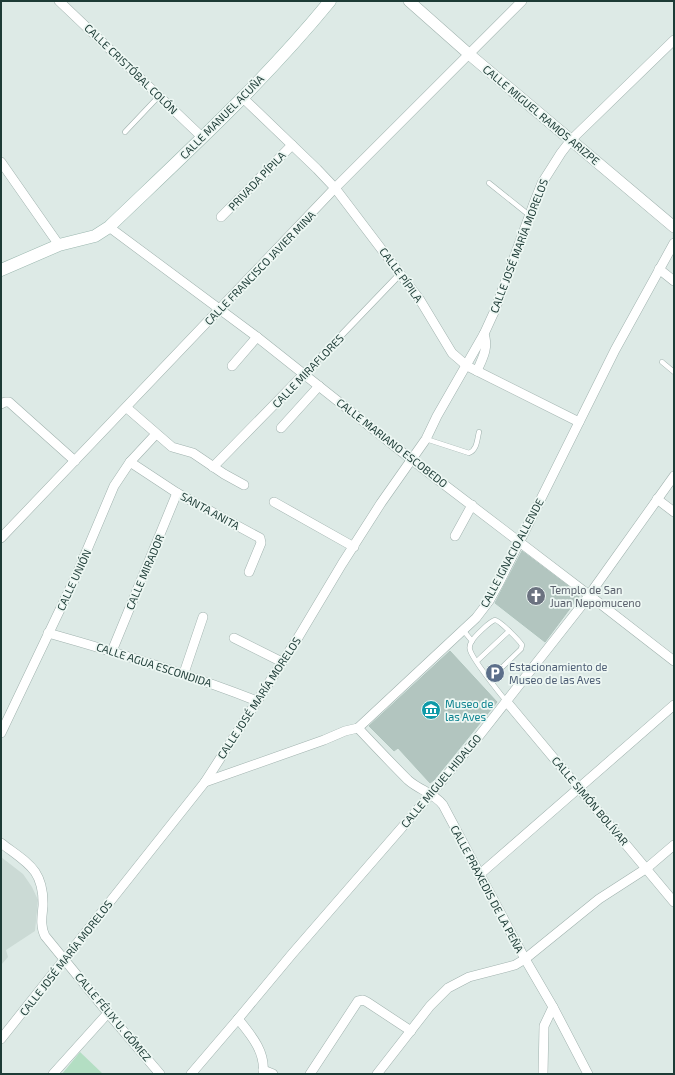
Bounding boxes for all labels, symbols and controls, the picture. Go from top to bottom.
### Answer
street label: CALLE CRISTÓBAL COLÓN [82,21,181,117]
street label: CALLE MIGUEL RAMOS ARIZPE [480,62,602,167]
street label: CALLE MANUEL ACUÑA [177,72,266,161]
street label: PRIVADA PÍPILA [225,148,288,213]
street label: CALLE JOSÉ MARÍA MORELOS [487,177,550,315]
street label: CALLE FRANCISCO JAVIER MINA [202,208,318,327]
street label: CALLE PÍPILA [377,245,426,305]
street label: CALLE MIRAFLORES [269,331,346,410]
street label: CALLE MARIANO ESCOBEDO [334,395,450,490]
street label: SANTA ANITA [179,489,242,532]
street label: CALLE IGNACIO ALLENDE [477,496,546,609]
street label: CALLE MIRADOR [123,532,166,611]
street label: CALLE UNIÓN [54,547,93,612]
place label: Templo de San Juan Nepomuceno [550,583,641,609]
church icon: Templo de San Juan Nepomuceno [525,585,547,607]
street label: CALLE JOSÉ MARÍA MORELOS [214,634,303,761]
street label: CALLE AGUA ESCONDIDA [95,640,214,689]
place label: Estacionamiento de Museo de las Aves [509,660,608,686]
parking icon: Estacionamiento de Museo de las Aves [484,662,506,684]
place label: Museo de las Aves [445,697,493,723]
museum icon: Museo de las Aves [420,699,442,721]
street label: CALLE MIGUEL HIDALGO [398,731,483,830]
street label: CALLE SIMÓN BOLÍVAR [549,754,631,848]
street label: CALLE PRAXEDIS DE LA PEÑA [448,823,527,955]
street label: CALLE JOSÉ MARÍA MORELOS [17,897,115,1018]
street label: CALLE FÉLIX U. GÓMEZ [73,970,154,1063]

